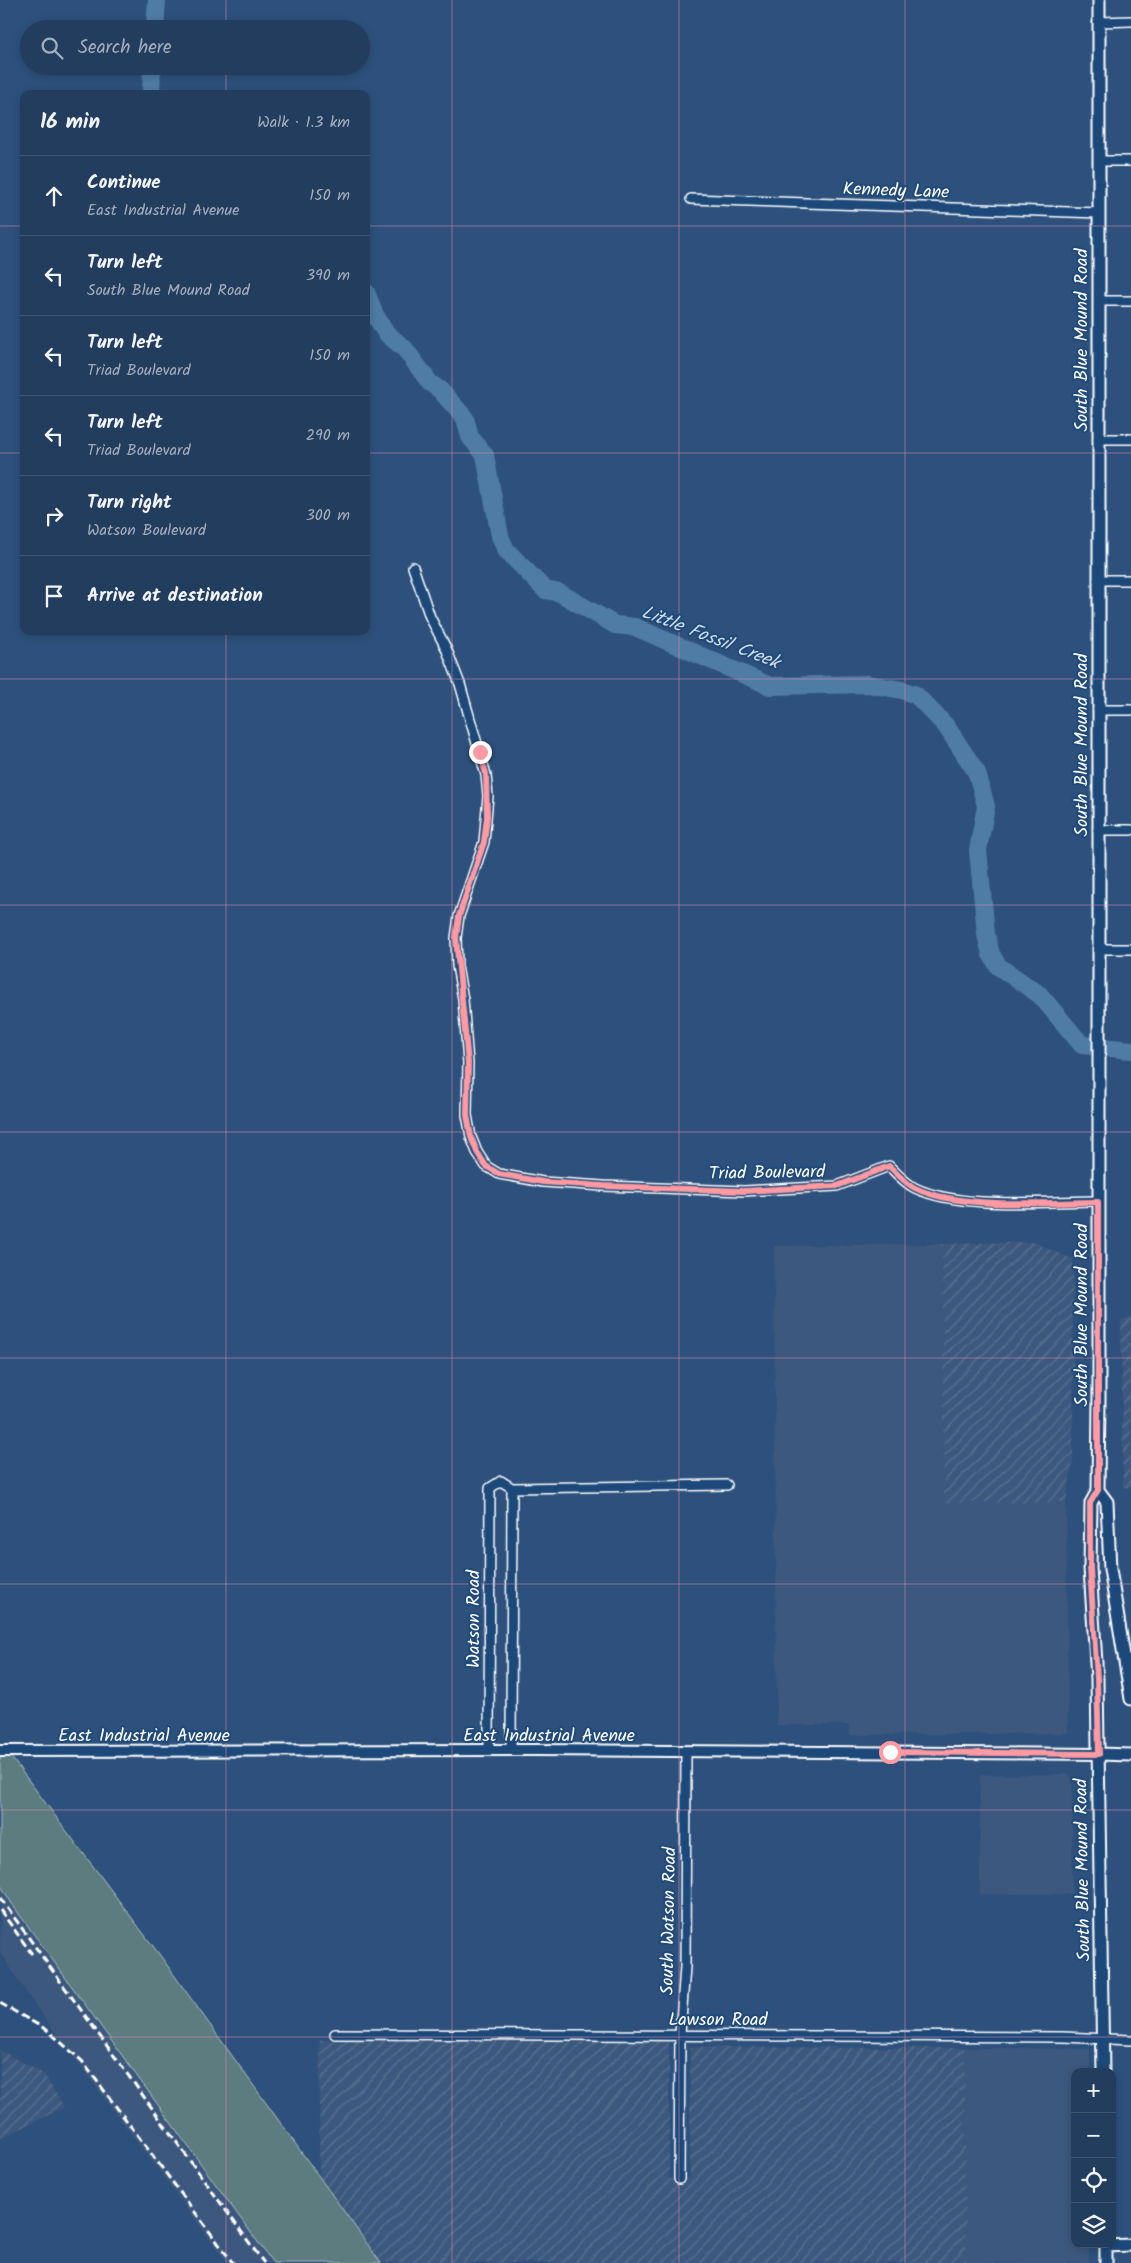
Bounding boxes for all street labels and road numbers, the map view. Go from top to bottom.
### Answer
street label: Kennedy Lane [842,175,950,208]
street label: South Blue Mound Road [1068,248,1097,431]
street label: South Blue Mound Road [1068,653,1097,836]
street label: Triad Boulevard [709,1158,826,1189]
street label: South Blue Mound Road [1068,1223,1097,1406]
street label: Watson Road [460,1569,489,1668]
street label: East Industrial Avenue [58,1722,230,1751]
street label: East Industrial Avenue [463,1722,635,1751]
street label: South Blue Mound Road [1067,1777,1100,1962]
street label: South Watson Road [654,1846,685,1995]
street label: Lawson Road [668,2006,769,2035]

